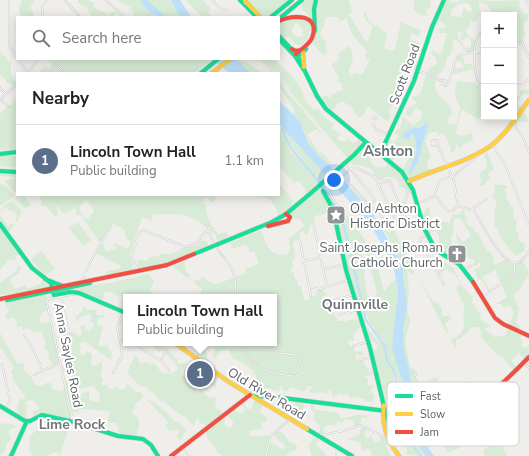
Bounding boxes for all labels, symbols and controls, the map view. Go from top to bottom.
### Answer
map controls [481,12,517,120]
button: + [481,12,517,48]
search box [16,16,280,60]
icon: search [30,27,52,49]
text: Search here [62,28,142,48]
street label: Scott Road [385,41,425,107]
button: − [481,48,517,84]
button: layers [481,84,517,120]
text: Nearby [32,87,89,110]
district label: Ashton [363,141,413,161]
text: Lincoln Town Hall [70,142,196,162]
text: 1 [41,152,49,170]
text: 1.1 km [224,152,264,170]
text: Public building [70,162,157,180]
your location [324,170,344,190]
place label: Old Ashton Historic District [350,200,440,233]
place icon: Old Ashton Historic District [325,204,347,226]
place label: Saint Josephs Roman Catholic Church [319,239,443,272]
church icon: Saint Josephs Roman Catholic Church [446,243,468,265]
popup [123,294,277,346]
district label: Quinnville [322,295,389,314]
street label: Anna Sayles Road [49,301,87,409]
text: Lincoln Town Hall [137,301,263,321]
text: Public building [137,321,224,339]
pin: 1 [187,359,213,389]
street label: Old River Road [224,363,309,424]
legend [387,382,519,446]
text: Fast [420,389,441,404]
text: Slow [420,407,445,422]
district label: Lime Rock [39,415,106,434]
text: Jam [419,425,439,440]

